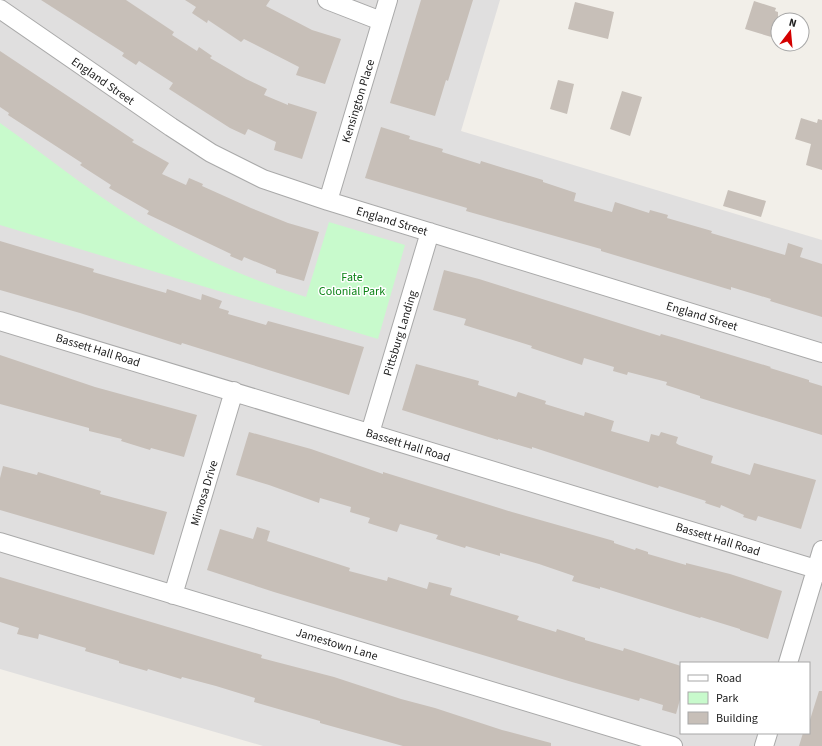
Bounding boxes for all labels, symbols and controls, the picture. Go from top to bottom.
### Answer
north arrow [770,12,810,52]
text: N [787,15,798,31]
street label: England Street [68,53,138,110]
street label: Kensington Place [338,57,379,145]
street label: England Street [354,203,430,240]
park label: Fate Colonial Park [319,269,385,300]
street label: Pittsburg Landing [379,288,422,378]
street label: England Street [664,298,740,335]
street label: Bassett Hall Road [54,330,142,371]
street label: Bassett Hall Road [364,425,452,466]
street label: Mimosa Drive [186,458,222,528]
street label: Bassett Hall Road [674,519,762,560]
street label: Jamestown Lane [294,624,380,665]
legend [680,662,810,734]
text: Road [716,670,742,687]
text: Park [716,690,738,707]
text: Building [716,710,758,727]

